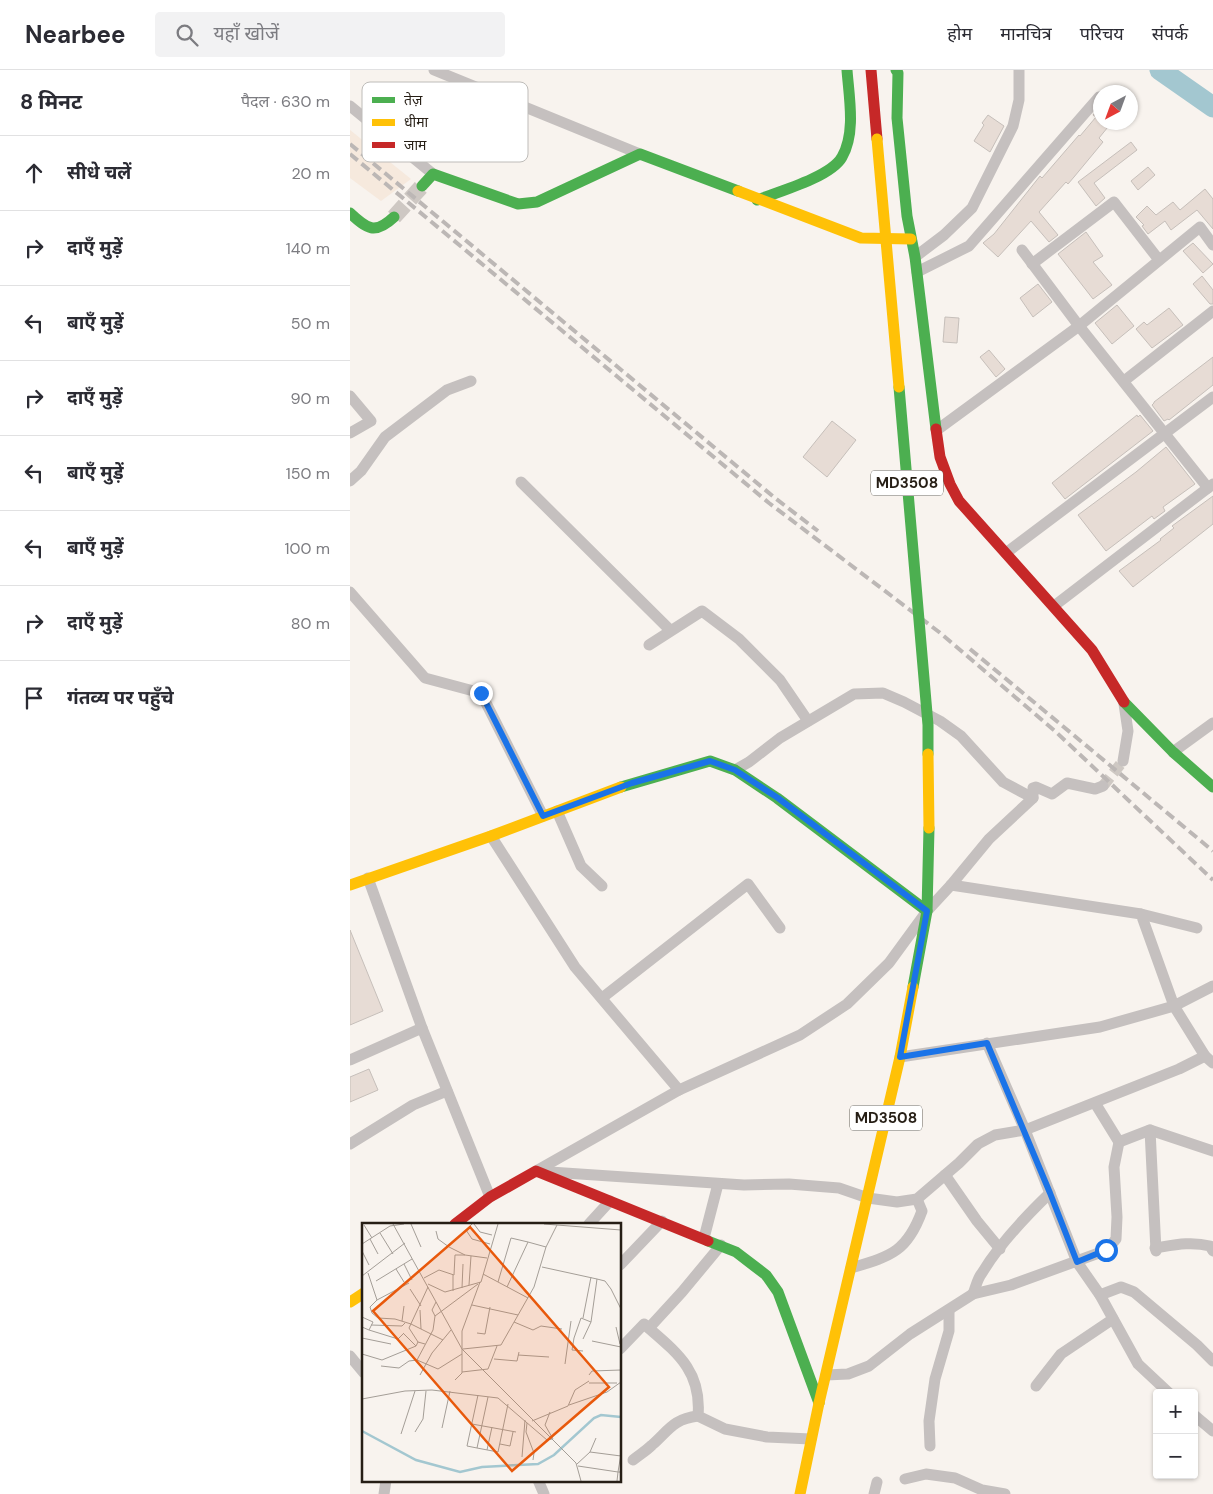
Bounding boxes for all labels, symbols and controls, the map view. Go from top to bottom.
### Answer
search box [155,12,505,57]
text: Nearbee [25,19,125,50]
icon: search [173,21,201,49]
text: यहाँ खोजें [213,21,279,46]
text: होम [947,22,972,46]
text: मानचित्र [1000,22,1052,46]
text: परिचय [1080,22,1124,46]
text: संपर्क [1152,22,1188,46]
legend [362,82,528,162]
north arrow [1093,85,1138,130]
text: 8 मिनट [20,88,82,116]
text: पैदल · 630 m [241,91,330,112]
text: तेज़ [404,91,423,109]
text: धीमा [404,113,429,131]
text: जाम [404,136,427,154]
icon: ahead [20,159,48,187]
text: सीधे चलें [67,160,131,185]
text: 20 m [291,163,330,184]
icon: right [20,234,48,262]
text: दाएँ मुड़ें [67,235,122,260]
text: 140 m [286,238,330,259]
icon: left [20,309,48,337]
text: बाएँ मुड़ें [67,310,124,335]
text: 50 m [291,313,330,334]
icon: right [20,384,48,412]
text: दाएँ मुड़ें [67,385,122,410]
text: 90 m [290,388,330,409]
icon: left [20,459,48,487]
text: बाएँ मुड़ें [67,460,124,485]
text: 150 m [286,463,330,484]
road number: MD3508 [871,470,943,496]
icon: left [20,534,48,562]
text: बाएँ मुड़ें [67,535,124,560]
text: 100 m [285,538,330,559]
icon: right [20,609,48,637]
text: दाएँ मुड़ें [67,610,122,635]
text: 80 m [291,613,330,634]
route end [470,682,493,705]
icon: arrive [20,684,48,712]
text: गंतव्य पर पहुँचे [67,685,174,710]
road number: MD3508 [850,1106,922,1130]
inset map [362,1223,621,1482]
route start [1095,1239,1118,1262]
map controls [1153,1389,1198,1479]
button: + [1153,1389,1198,1434]
button: − [1153,1434,1198,1479]

